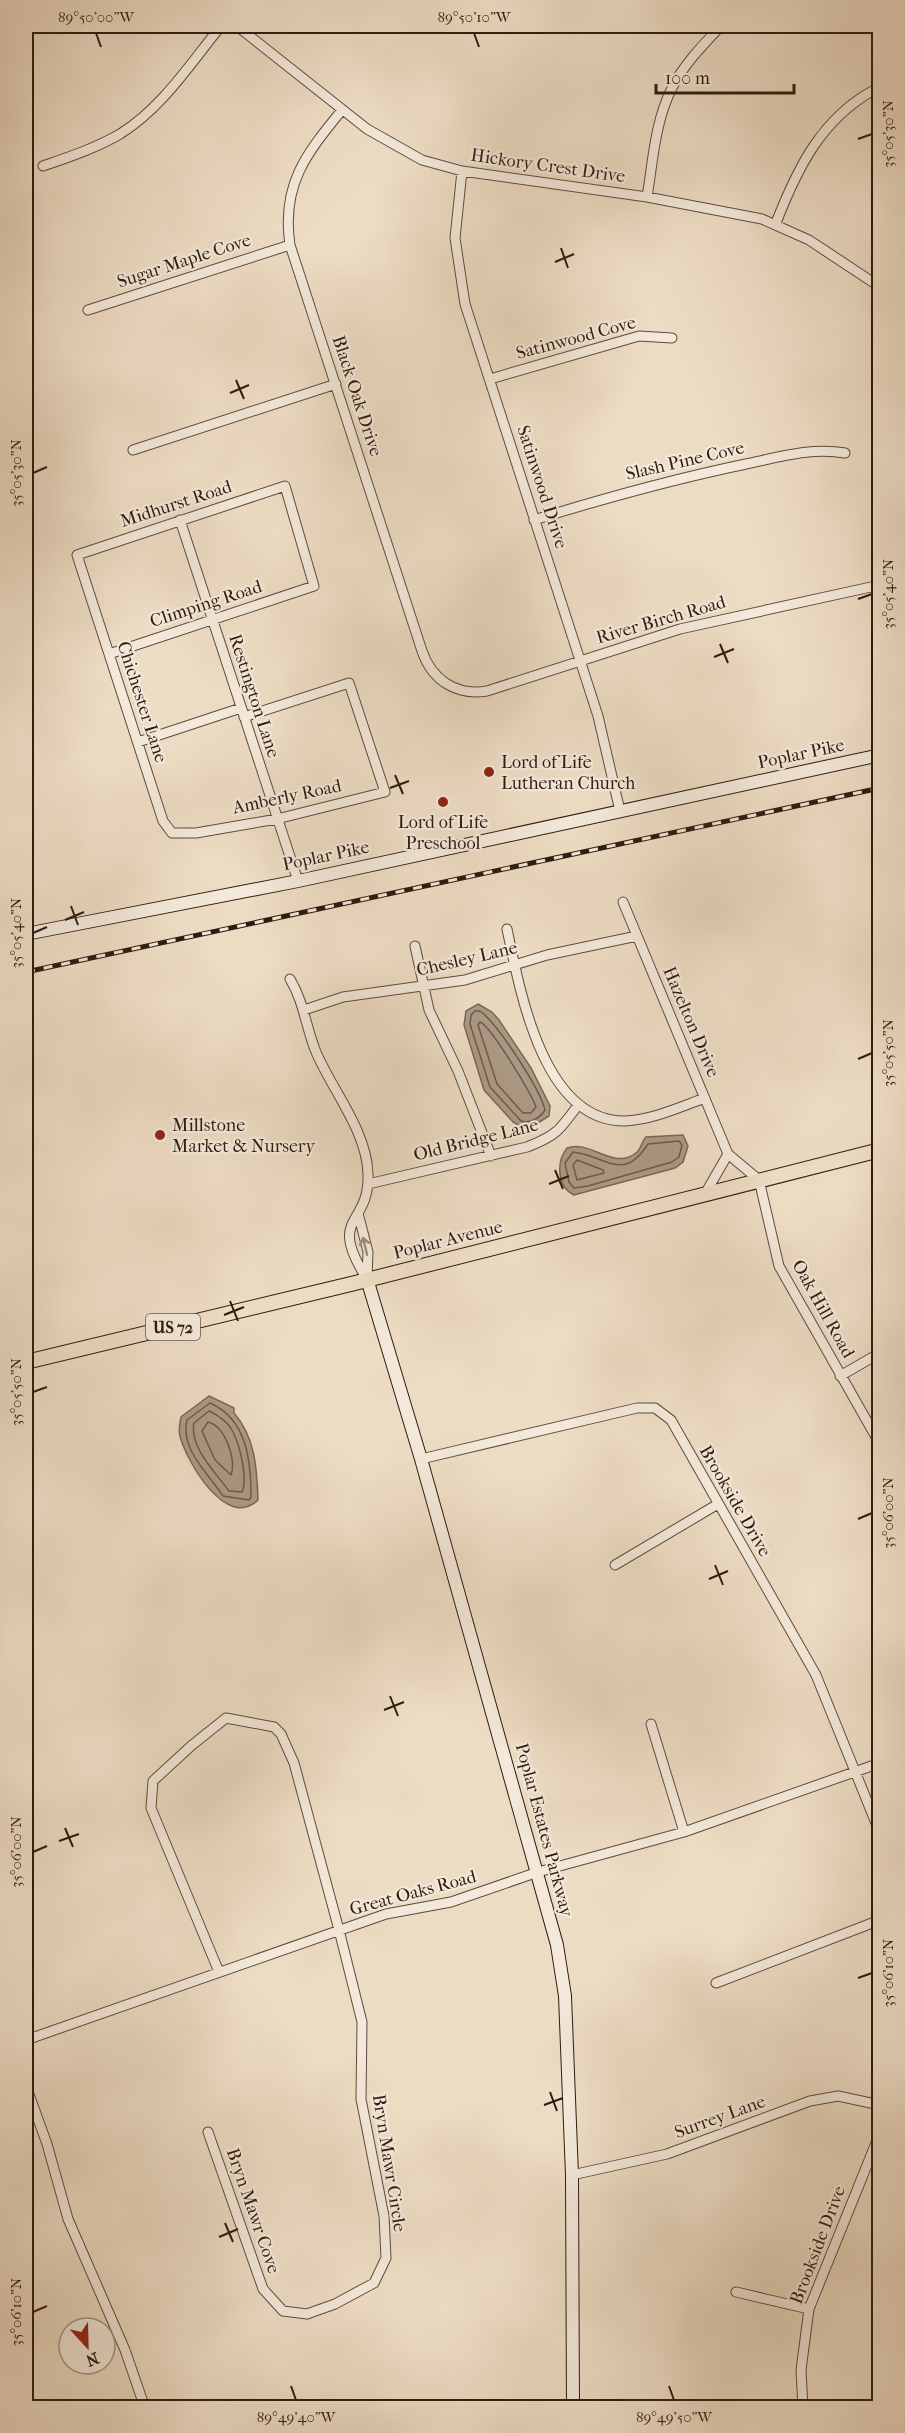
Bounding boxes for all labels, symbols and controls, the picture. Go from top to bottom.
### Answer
text: 89°50'00"W [58,8,135,26]
text: 89°50'10"W [438,8,512,26]
scale bar [656,57,794,95]
text: 100 m [665,68,710,89]
text: 35°05'30"N [879,100,897,168]
street label: Hickory Crest Drive [469,145,627,187]
street label: Sugar Maple Cove [115,229,254,293]
street label: Satinwood Cove [514,312,638,364]
street label: Black Oak Drive [328,333,386,459]
street label: Satinwood Drive [512,423,572,551]
street label: Slash Pine Cove [624,437,746,485]
text: 35°05'30"N [7,439,25,507]
street label: Midhurst Road [118,476,235,532]
text: 35°05'40"N [879,558,897,629]
street label: Climping Road [147,576,265,632]
street label: River Birch Road [594,591,728,649]
street label: Restington Lane [224,632,284,761]
street label: Chichester Lane [113,639,172,765]
street label: Poplar Pike [756,735,846,773]
place label: Lord of Life Lutheran Church [501,752,635,794]
marker: Lord of Life Lutheran Church [482,765,496,779]
street label: Amberly Road [230,775,343,819]
marker: Lord of Life Preschool [436,795,450,809]
place label: Lord of Life Preschool [398,812,488,854]
street label: Poplar Pike [281,837,371,875]
text: 35°05'40"N [7,897,25,968]
street label: Chesley Lane [414,937,520,981]
street label: Hazelton Drive [658,964,724,1080]
text: 35°05'50"N [879,1018,897,1087]
street label: Old Bridge Lane [411,1114,541,1166]
place label: Millstone Market & Nursery [172,1115,316,1157]
marker: Millstone Market & Nursery [153,1128,167,1142]
street label: Poplar Avenue [391,1216,505,1264]
one-way arrow [359,1237,371,1256]
street label: Oak Hill Road [787,1256,859,1362]
road number: US 72 [146,1314,200,1340]
text: 35°05'50"N [7,1357,25,1426]
street label: Brookside Drive [695,1442,775,1560]
text: 35°06'00"N [879,1477,897,1549]
street label: Poplar Estates Parkway [511,1741,578,1920]
text: 35°06'00"N [7,1816,25,1888]
street label: Great Oaks Road [347,1866,479,1920]
text: 35°06'10"N [879,1938,897,2007]
street label: Surrey Lane [672,2091,768,2143]
street label: Bryn Mawr Circle [368,2093,410,2233]
street label: Bryn Mawr Cove [222,2146,284,2276]
street label: Brookside Drive [786,2183,850,2307]
text: 35°06'10"N [7,2277,25,2346]
north arrow [57,2316,117,2376]
text: N [82,2348,102,2371]
text: 89°49'40"W [257,2408,337,2426]
text: 89°49'50"W [636,2408,713,2426]

